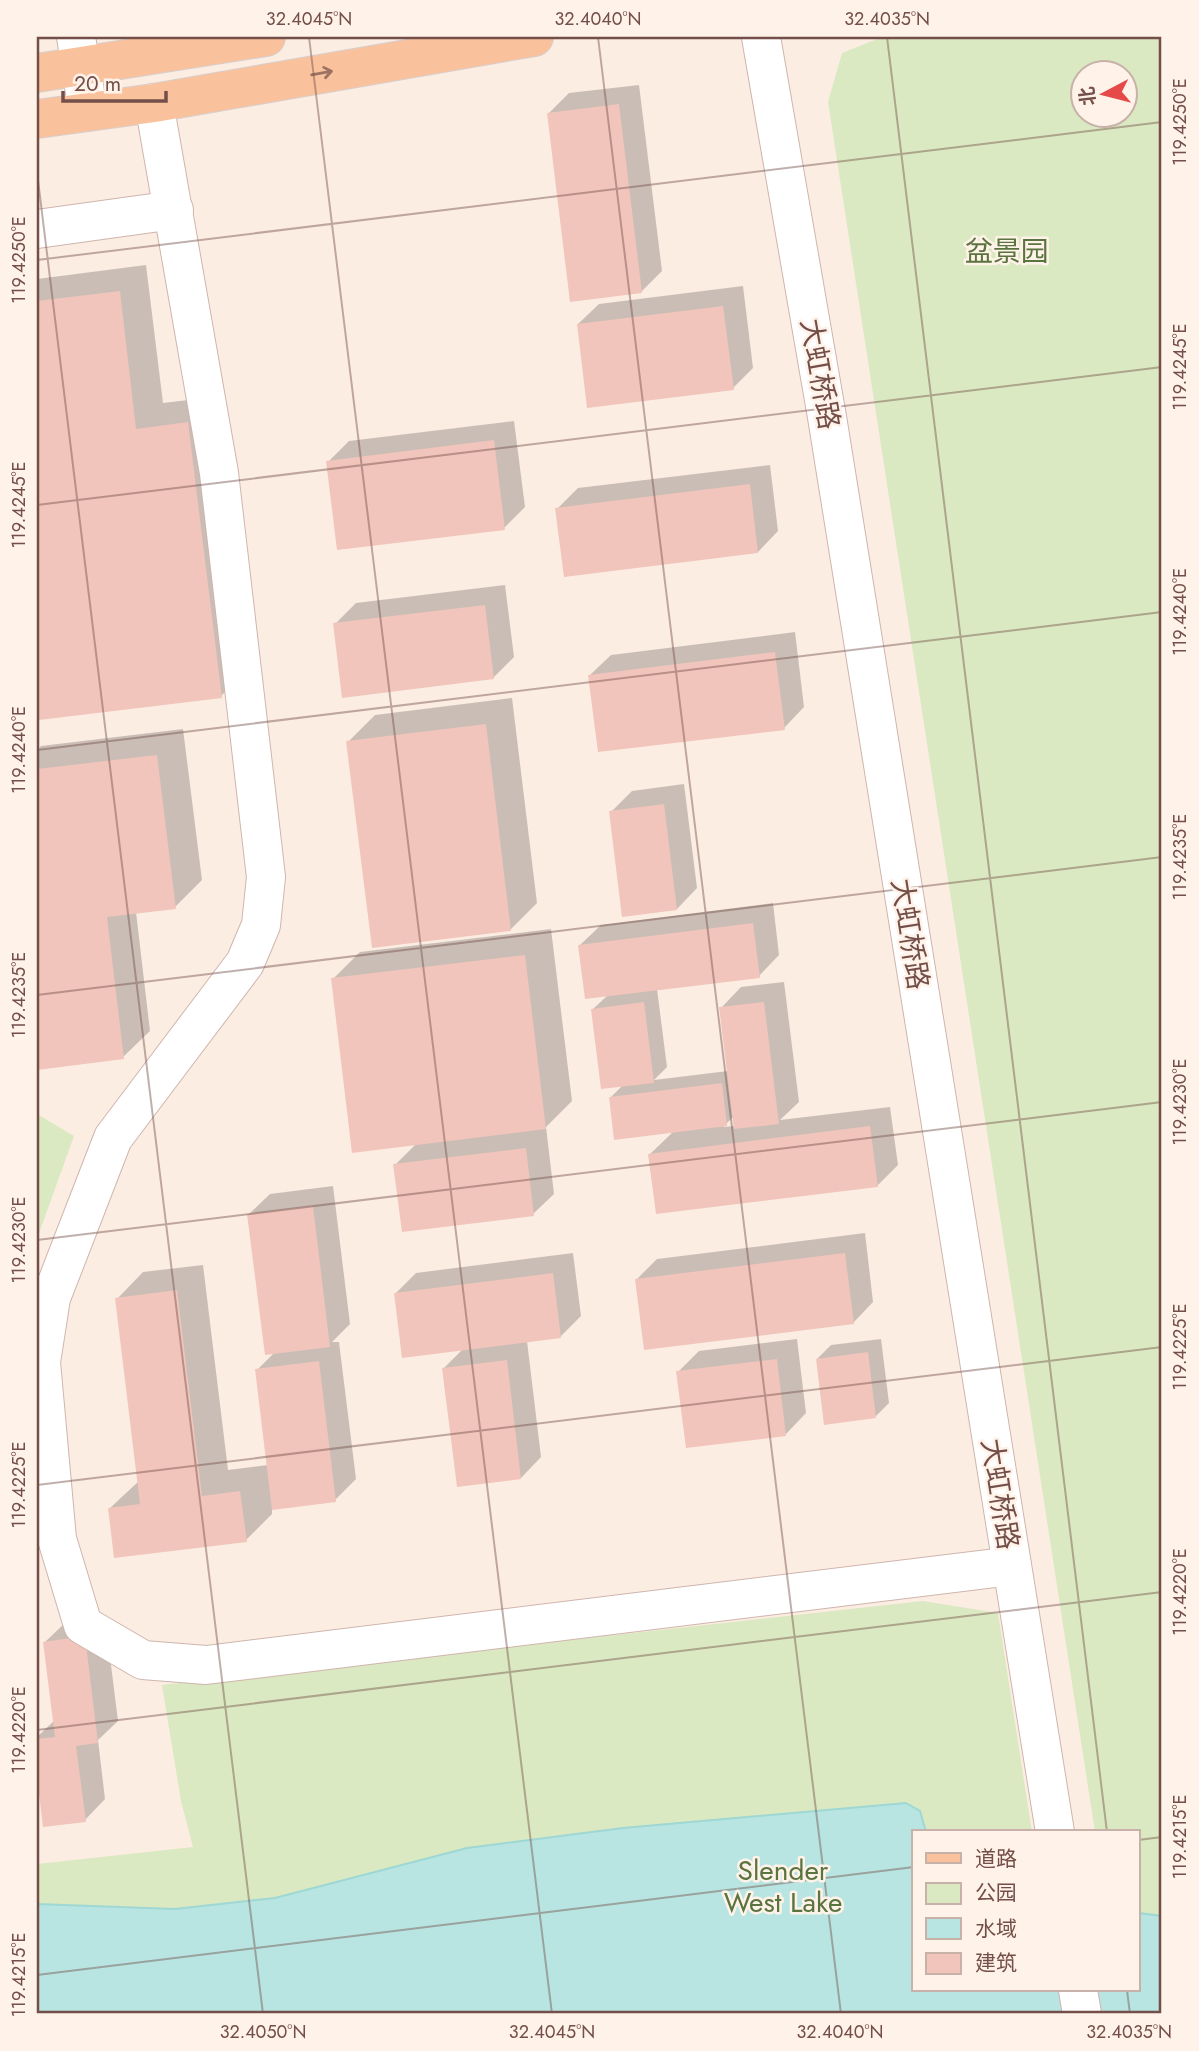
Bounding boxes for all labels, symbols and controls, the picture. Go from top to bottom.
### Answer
text: 32.4045°N [266,6,352,32]
text: 32.4040°N [554,6,642,32]
text: 32.4035°N [844,6,930,32]
scale bar [63,60,166,104]
north arrow [1070,60,1140,130]
one-way arrow [310,66,333,79]
text: 20 m [74,69,121,99]
text: 119.4250°E [1167,78,1193,166]
text: 北 [1073,85,1102,107]
text: 119.4250°E [6,216,32,304]
park label: 盆景园 [965,231,1049,272]
street label: 大虹桥路 [790,315,850,433]
text: 119.4245°E [1167,324,1193,411]
text: 119.4245°E [6,462,32,549]
text: 119.4240°E [1167,568,1193,656]
text: 119.4240°E [6,706,32,794]
text: 119.4235°E [1167,814,1193,900]
street label: 大虹桥路 [881,875,939,993]
text: 119.4235°E [6,952,32,1038]
text: 119.4230°E [1167,1059,1193,1145]
text: 119.4230°E [6,1197,32,1283]
text: 119.4225°E [1167,1304,1193,1390]
street label: 大虹桥路 [971,1435,1029,1553]
text: 119.4225°E [6,1442,32,1528]
text: 119.4220°E [1167,1548,1193,1636]
text: 119.4220°E [6,1686,32,1774]
text: 119.4215°E [1167,1795,1193,1879]
legend [912,1830,1140,1992]
text: 道路 [975,1844,1017,1874]
park label: Slender West Lake [724,1850,842,1923]
text: 公园 [975,1878,1017,1908]
text: 水域 [975,1914,1017,1944]
text: 119.4215°E [6,1933,32,2017]
text: 建筑 [975,1948,1017,1978]
text: 32.4050°N [220,2019,306,2045]
text: 32.4045°N [509,2019,595,2045]
text: 32.4040°N [796,2019,884,2045]
text: 32.4035°N [1086,2019,1172,2045]

